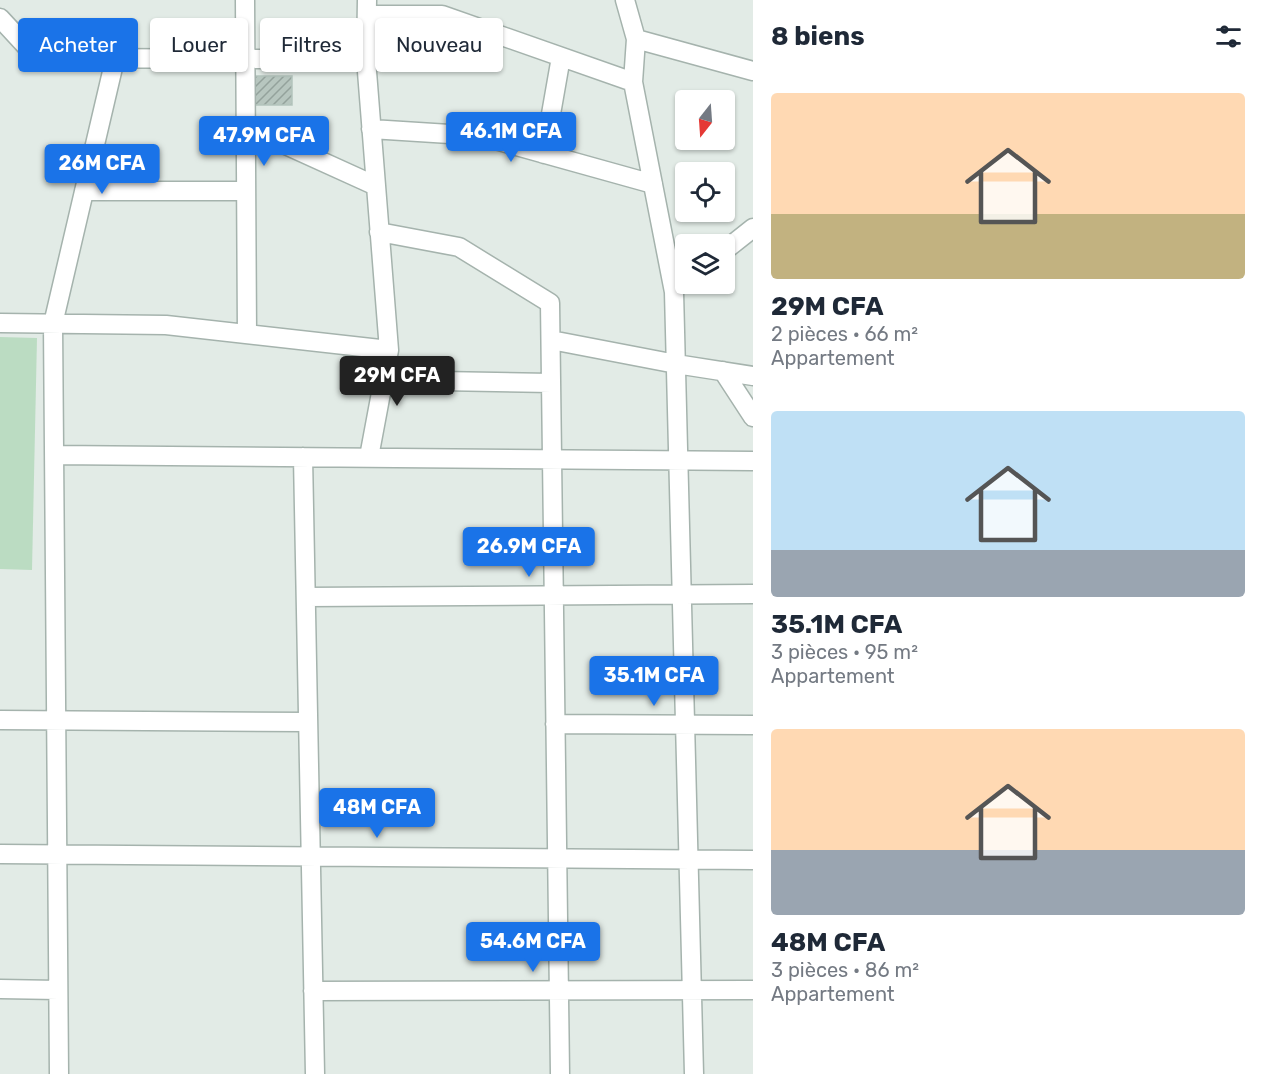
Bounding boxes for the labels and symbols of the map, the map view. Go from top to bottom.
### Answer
north arrow [675,90,735,150]
pin: 46.1M CFA [442,112,580,163]
pin: 47.9M CFA [195,116,333,167]
pin: 26M CFA [47,144,157,195]
pin: 29M CFA [342,356,452,407]
pin: 26.9M CFA [460,527,598,578]
pin: 35.1M CFA [585,656,723,707]
pin: 48M CFA [322,788,432,839]
pin: 54.6M CFA [464,922,602,973]

